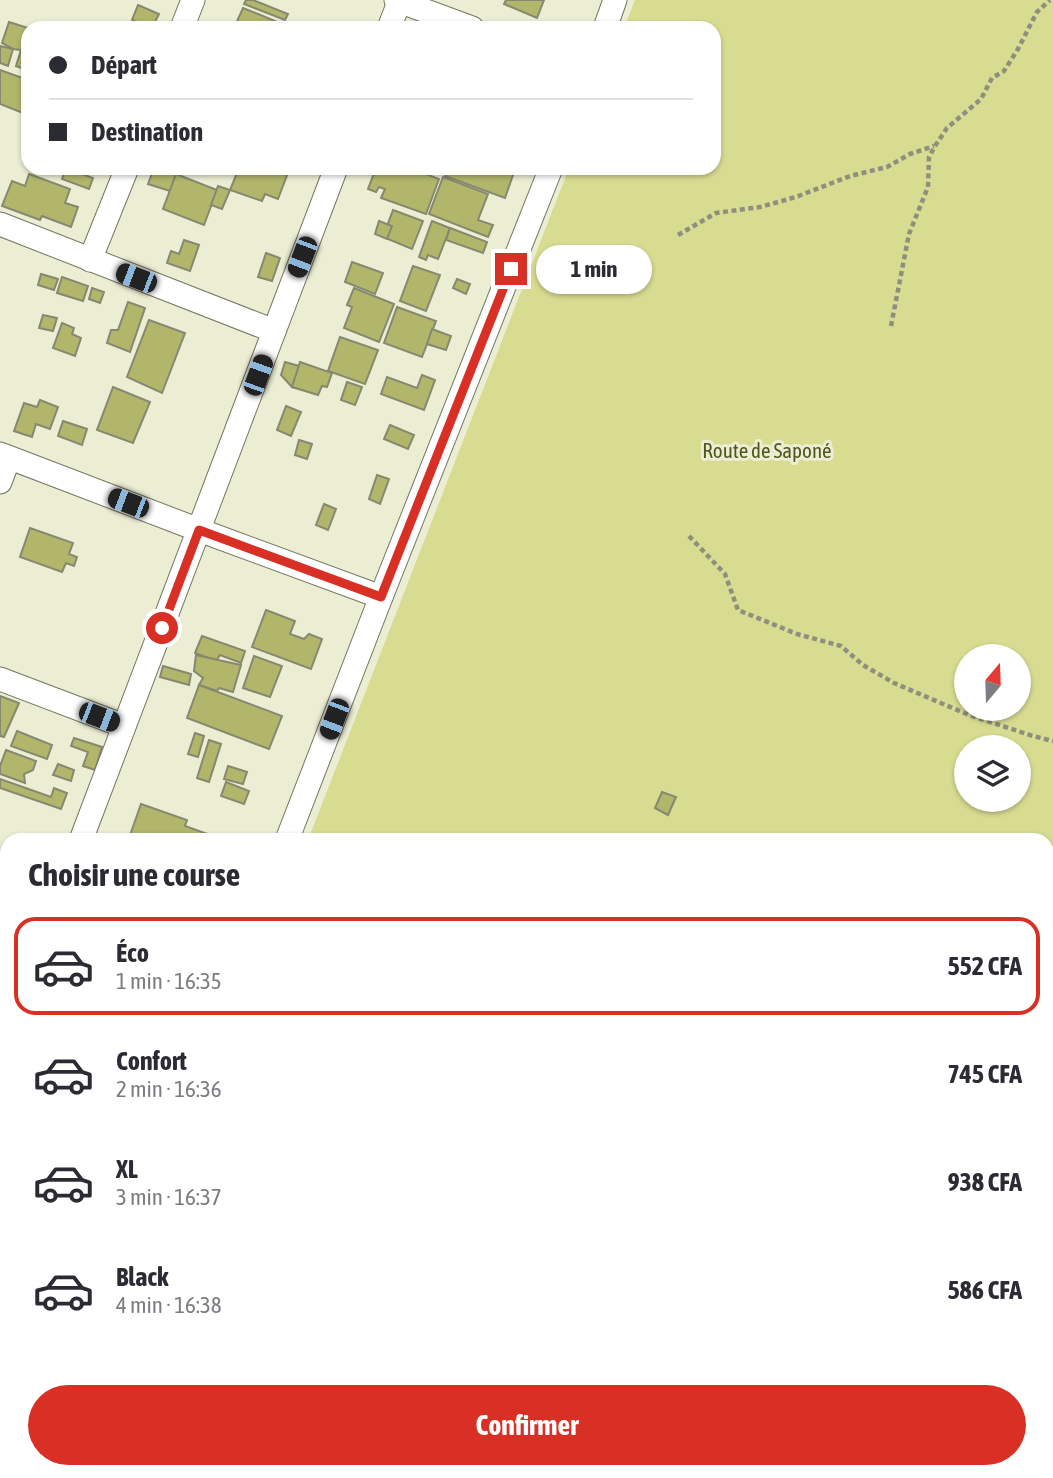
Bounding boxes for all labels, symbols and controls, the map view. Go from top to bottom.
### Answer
text: Départ [91,50,157,80]
text: Destination [91,117,203,147]
car [285,234,320,280]
callout: 1 min [536,244,651,294]
route end [495,253,527,285]
text: 1 min [571,256,617,282]
car [113,261,160,295]
car [241,352,276,398]
park label: Route de Saponé [702,438,832,462]
car [105,486,152,520]
route start [146,612,178,644]
north arrow [954,644,1031,721]
map controls [954,644,1031,812]
car [317,696,352,742]
car [76,700,123,734]
button: layers [954,735,1031,812]
text: Choisir une course [28,856,240,893]
icon: car [32,935,95,998]
text: Éco [116,938,149,968]
text: 552 CFA [947,951,1022,981]
text: 1 min · 16:35 [116,968,222,994]
icon: car [32,1043,95,1106]
text: Confort [116,1046,187,1076]
text: 745 CFA [947,1059,1022,1089]
text: 2 min · 16:36 [116,1076,222,1102]
icon: car [32,1151,95,1214]
text: XL [116,1154,138,1184]
text: 938 CFA [947,1167,1022,1197]
text: 3 min · 16:37 [116,1184,222,1210]
icon: car [32,1259,95,1322]
text: Black [116,1262,168,1292]
text: 586 CFA [947,1275,1022,1305]
text: 4 min · 16:38 [116,1292,222,1318]
button: Confirmer [28,1385,1026,1465]

